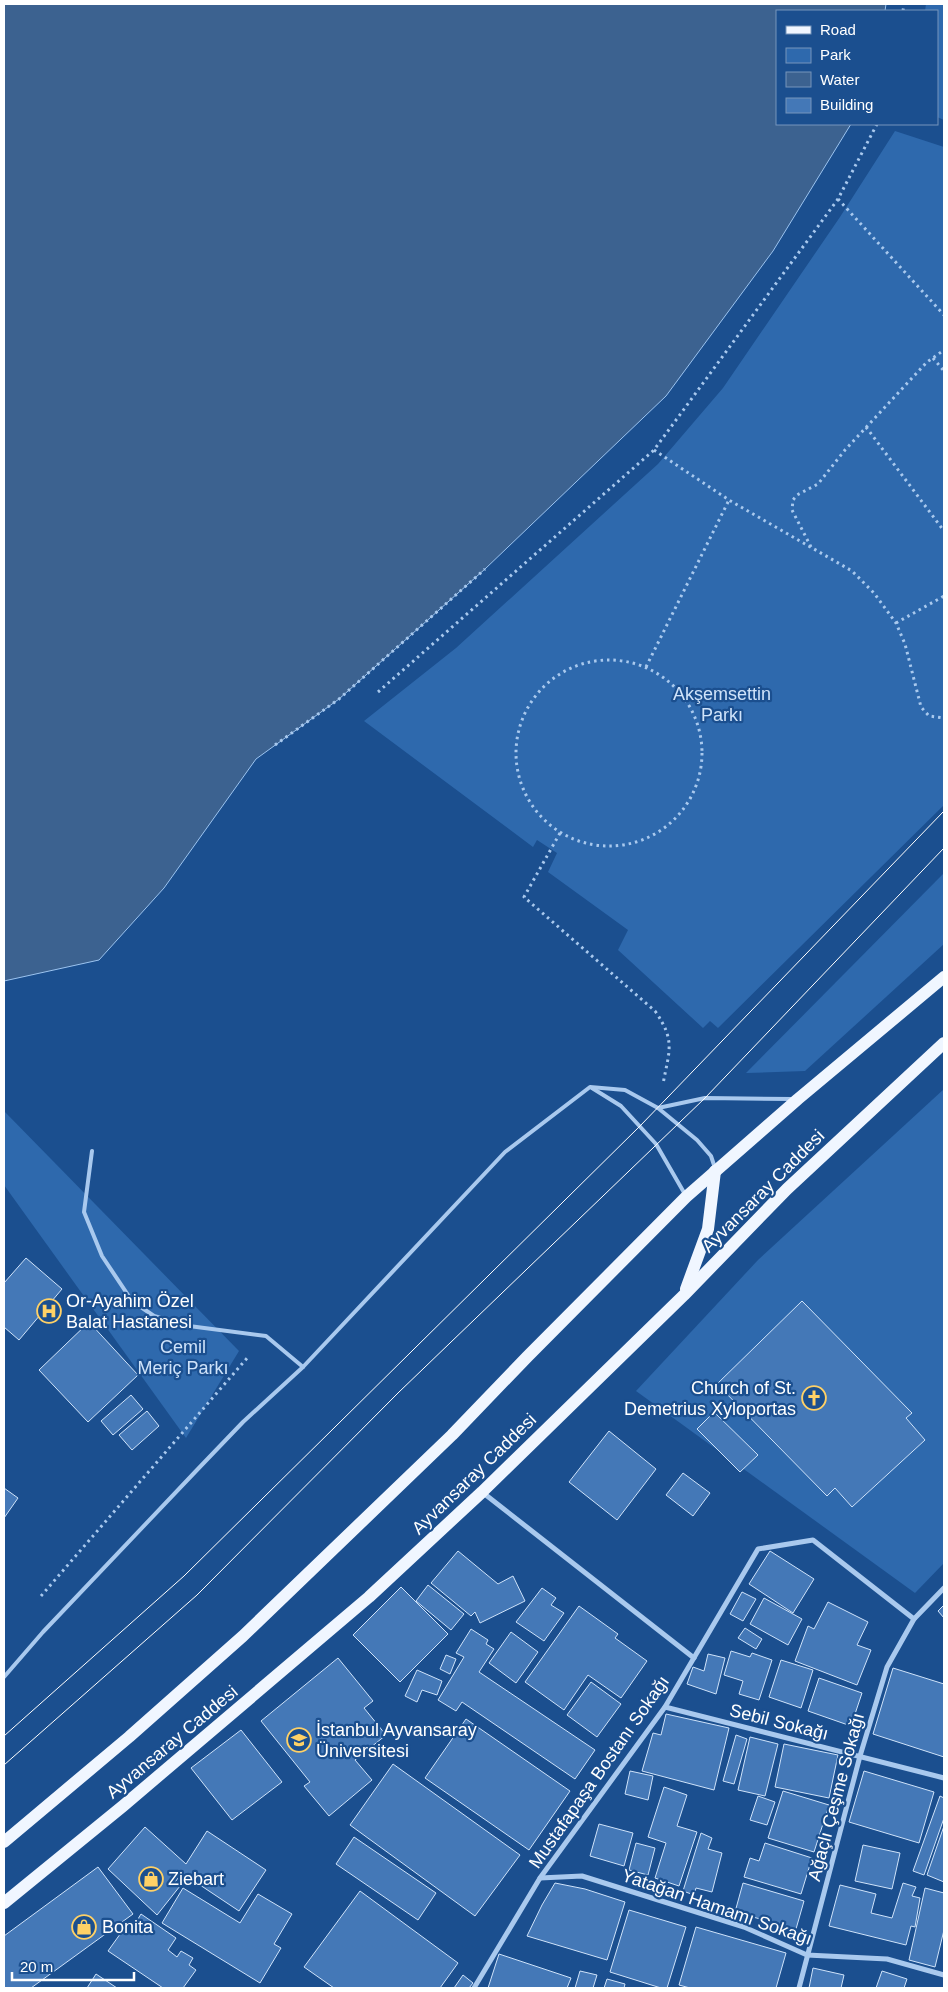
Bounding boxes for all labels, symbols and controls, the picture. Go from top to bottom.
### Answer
legend [776,10,938,125]
text: Road [820,21,856,38]
text: Park [820,46,851,63]
text: Water [820,71,859,88]
text: Building [820,96,873,113]
park label: Akşemsettin Parkı [673,684,771,725]
street label: Ayvansaray Caddesi [698,1126,828,1256]
place label: Or-Ayahim Özel Balat Hastanesi [66,1291,194,1332]
hospital icon: Or-Ayahim Özel Balat Hastanesi [36,1298,62,1324]
park label: Cemil Meriç Parkı [137,1337,229,1378]
place label: Church of St. Demetrius Xyloportas [624,1378,796,1419]
church icon: Church of St. Demetrius Xyloportas [801,1385,827,1411]
street label: Ayvansaray Caddesi [408,1410,540,1538]
street label: Mustafapaşa Bostanı Sokağı [525,1672,673,1872]
street label: Ayvansaray Caddesi [102,1681,242,1803]
street label: Sebil Sokağı [728,1700,830,1744]
street label: Ağaçlı Çeşme Sokağı [804,1711,868,1883]
place label: İstanbul Ayvansaray Üniversitesi [316,1720,477,1761]
school or university icon: İstanbul Ayvansaray Üniversitesi [286,1727,312,1753]
street label: Yatağan Hamamı Sokağı [619,1865,815,1949]
shop icon: Ziebart [138,1866,164,1892]
place label: Ziebart [168,1869,224,1889]
shop icon: Bonita [71,1914,97,1940]
place label: Bonita [102,1917,154,1937]
scale bar [12,1950,135,1982]
text: 20 m [20,1958,53,1975]

